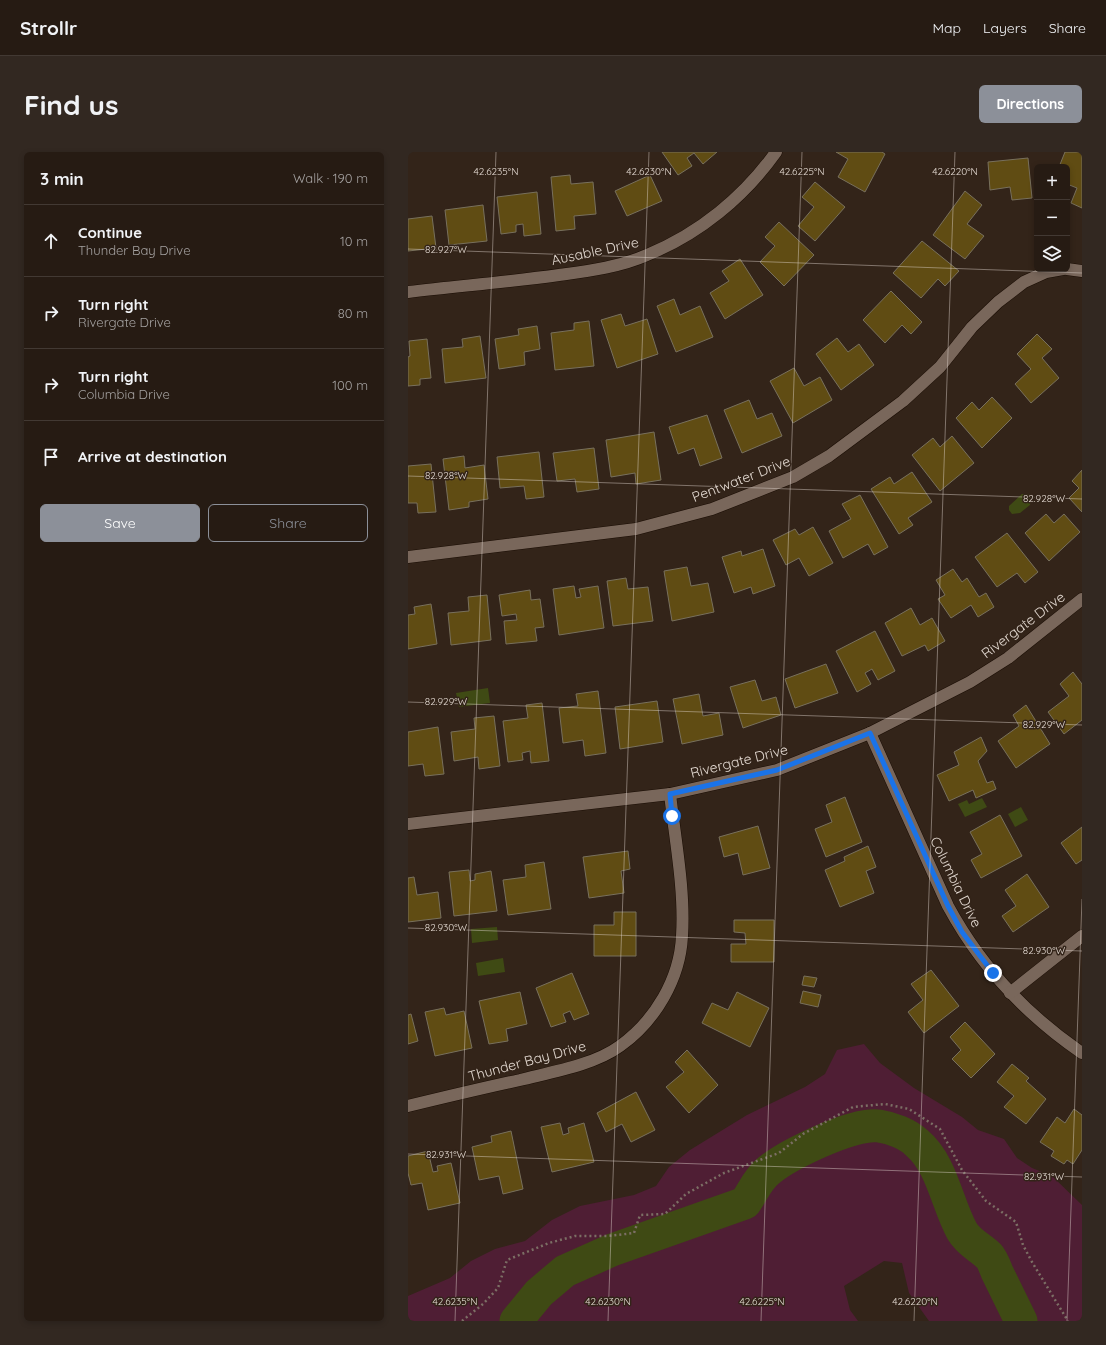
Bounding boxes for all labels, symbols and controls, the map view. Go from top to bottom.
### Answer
text: Strollr [20,16,77,40]
text: Map [932,19,961,37]
text: Layers [983,19,1027,37]
text: Share [1049,19,1086,37]
button: Directions [979,85,1082,123]
text: Find us [24,87,118,122]
map controls [1034,164,1070,272]
button: + [1034,164,1070,200]
text: 42.6235°N [474,165,518,178]
text: 42.6230°N [626,165,672,178]
text: 42.6225°N [779,165,825,178]
text: 42.6220°N [932,165,978,178]
text: 3 min [40,168,84,189]
text: Walk · 190 m [293,170,368,186]
button: − [1034,200,1070,236]
text: Continue [78,223,142,242]
icon: ahead [40,230,62,252]
text: 10 m [340,233,368,249]
street label: Ausable Drive [550,233,641,269]
button: layers [1034,236,1070,272]
text: Thunder Bay Drive [78,242,191,258]
text: 82.927°W [425,243,467,256]
text: Turn right [78,295,149,314]
icon: right [40,302,62,324]
text: 80 m [338,305,368,321]
text: Rivergate Drive [78,314,171,330]
text: Turn right [78,367,149,386]
icon: right [40,374,62,396]
text: 100 m [332,377,368,393]
text: Columbia Drive [78,386,170,402]
icon: arrive [40,446,62,468]
text: Arrive at destination [78,447,227,466]
street label: Pentwater Drive [689,452,793,506]
text: 82.928°W [425,469,467,482]
text: 82.928°W [1023,492,1065,505]
button: Save [40,504,200,542]
button: Share [208,504,368,542]
street label: Rivergate Drive [978,588,1068,662]
text: 82.929°W [425,695,468,708]
text: 82.929°W [1023,718,1066,731]
street label: Rivergate Drive [688,740,790,782]
route start [663,807,681,825]
street label: Columbia Drive [926,834,986,930]
text: 82.930°W [425,921,468,934]
text: 82.930°W [1023,944,1066,957]
route end [984,964,1002,982]
street label: Thunder Bay Drive [466,1037,588,1085]
text: 82.931°W [426,1148,466,1161]
text: 82.931°W [1024,1170,1064,1183]
text: 42.6235°N [433,1295,477,1308]
text: 42.6230°N [585,1295,631,1308]
text: 42.6225°N [739,1295,785,1308]
text: 42.6220°N [892,1295,938,1308]

